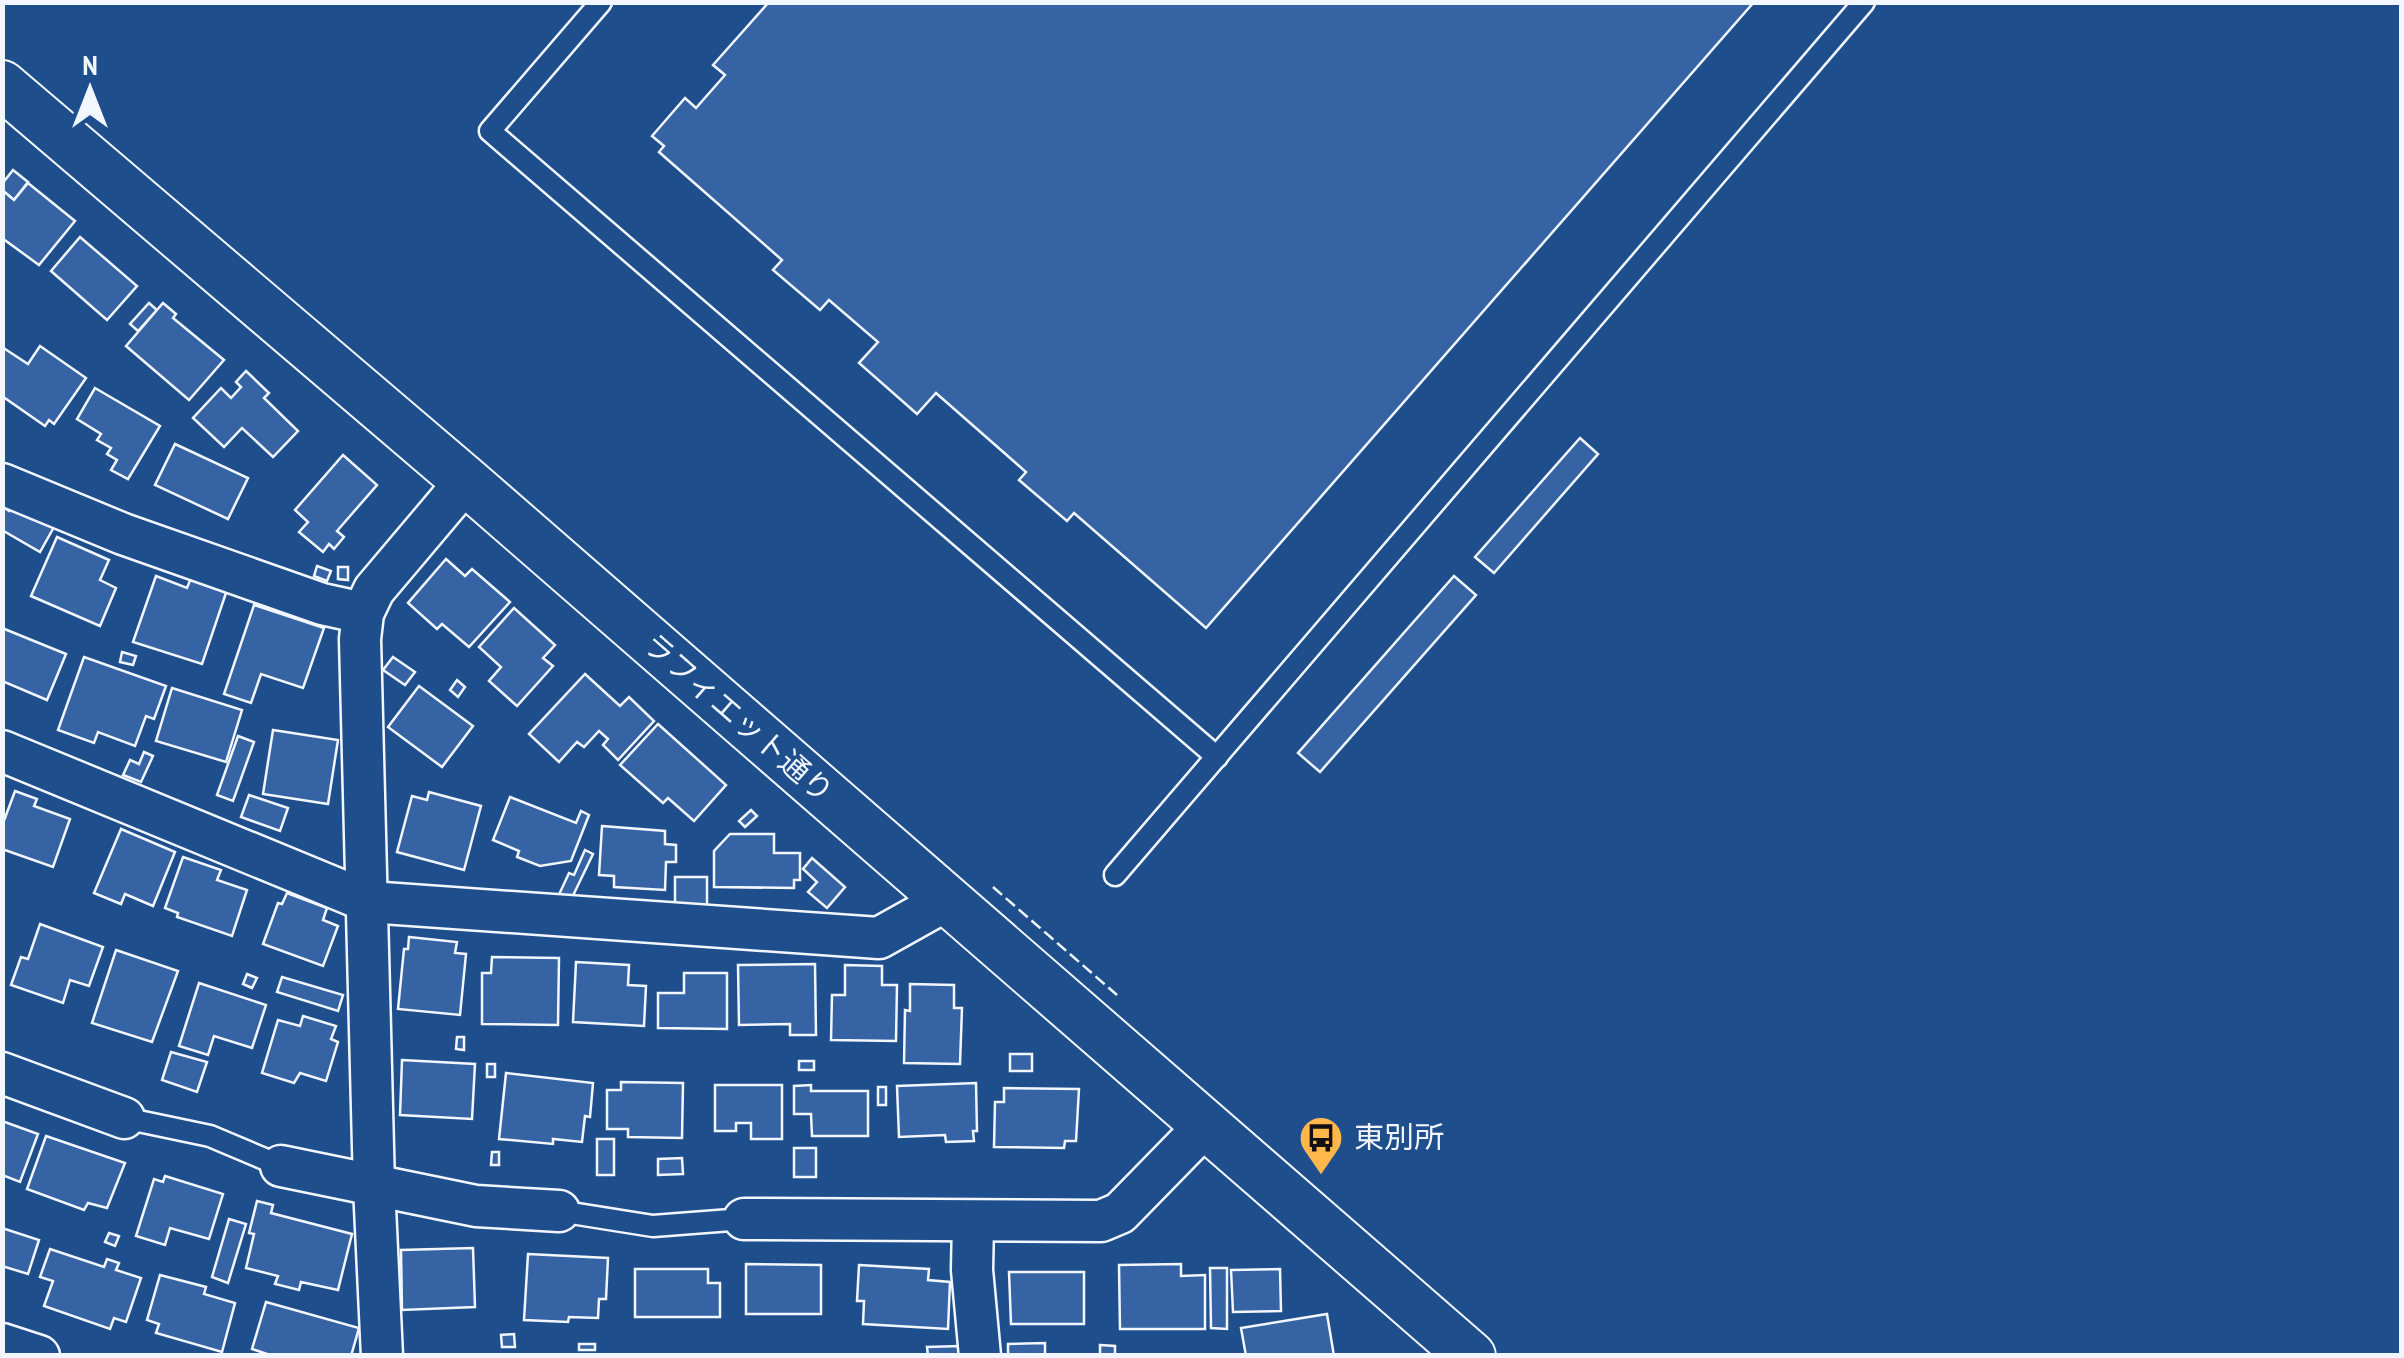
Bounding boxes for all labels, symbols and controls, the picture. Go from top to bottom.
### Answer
north arrow [40,40,140,140]
text: N [82,46,98,83]
street label: ラフィエット通り [636,624,842,810]
bus stop icon: 東別所 [1298,1115,1344,1176]
place label: 東別所 [1354,1117,1444,1156]

